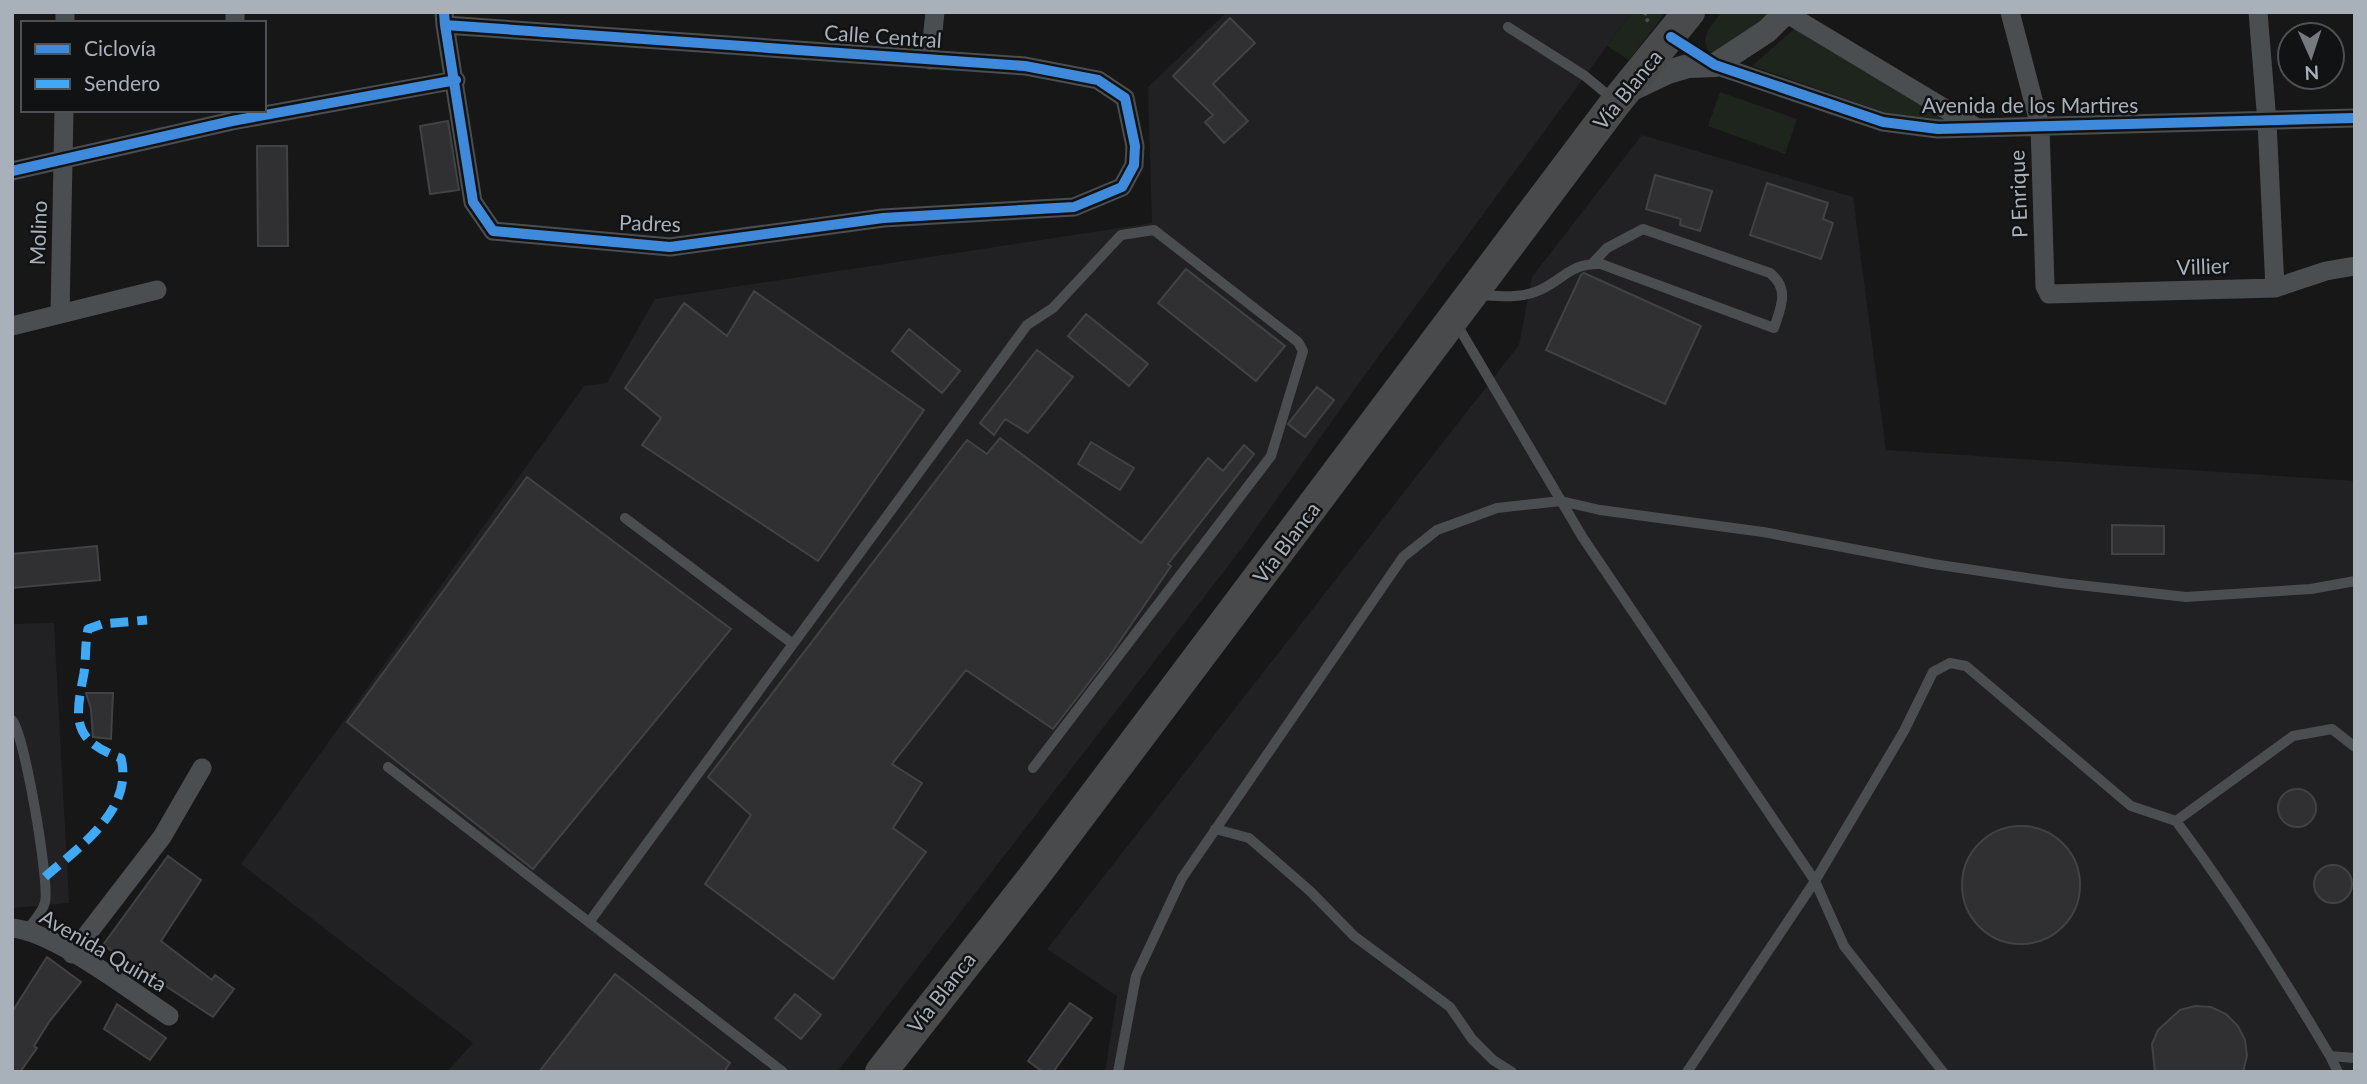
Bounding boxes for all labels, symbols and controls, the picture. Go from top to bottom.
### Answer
street label: Calle Central [824,19,943,52]
legend [21,21,266,112]
north arrow [2276,21,2346,91]
text: Ciclovía [84,35,156,60]
street label: Vía Blanca [1587,44,1667,134]
text: N [2304,62,2320,85]
text: Sendero [84,70,160,95]
street label: Avenida de los Martires [1922,92,2138,117]
street label: P Enrique [2003,150,2032,239]
street label: Molino [24,200,51,266]
street label: Padres [619,209,681,236]
street label: Villier [2176,252,2230,279]
street label: Vía Blanca [1247,496,1325,588]
street label: Avenida Quinta [36,903,172,996]
street label: Vía Blanca [902,947,980,1037]

